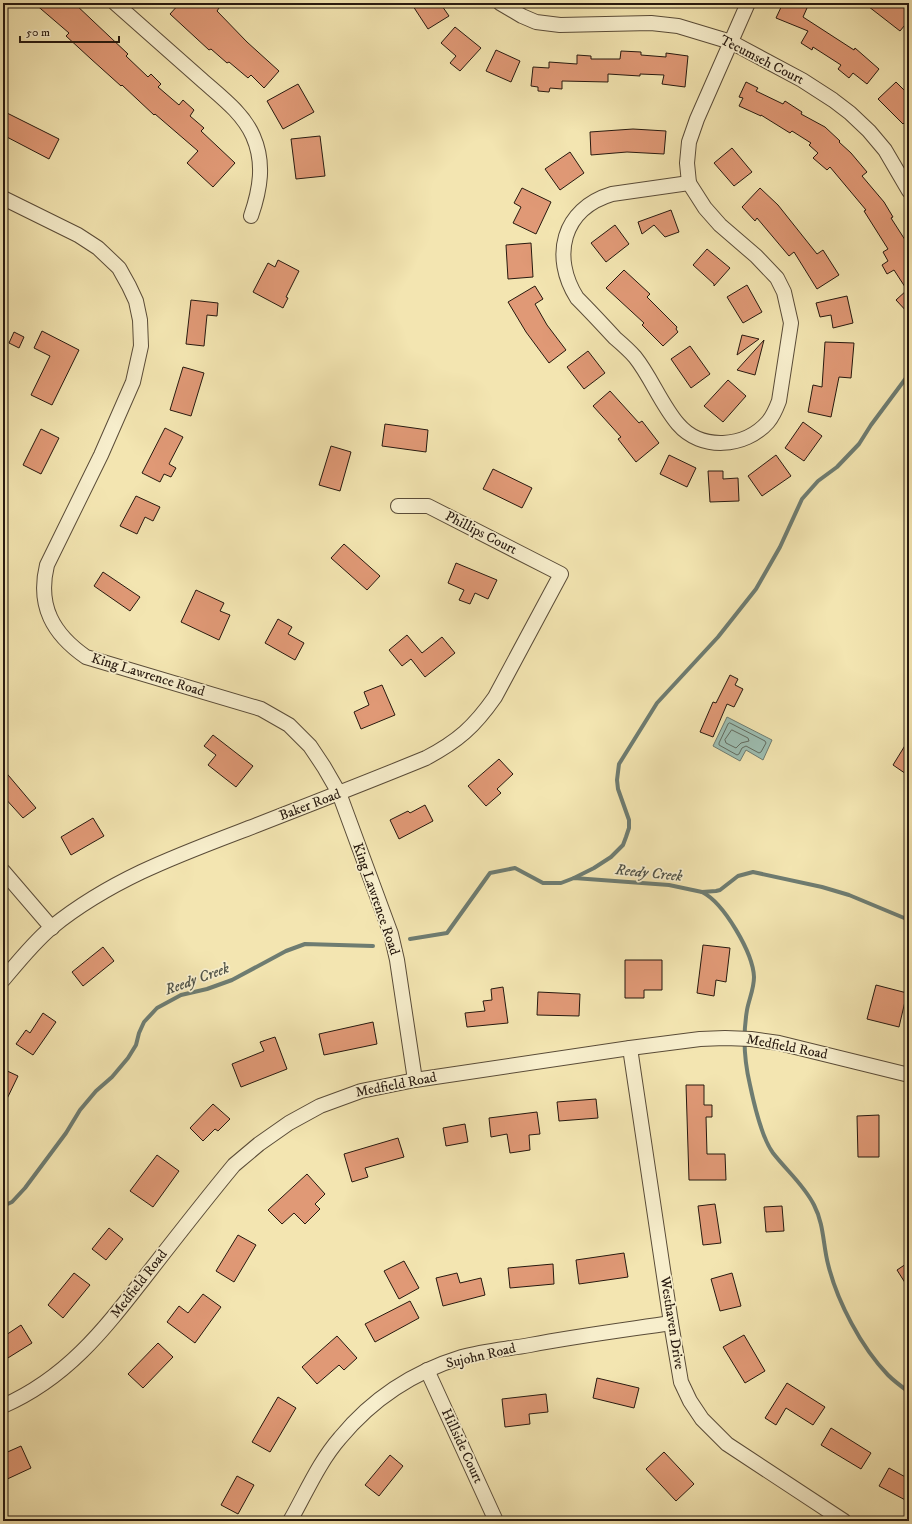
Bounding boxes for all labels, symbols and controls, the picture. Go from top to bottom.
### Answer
scale bar [20,18,119,44]
text: 50 m [26,25,50,40]
street label: Tecumseh Court [717,31,807,89]
street label: Phillips Court [442,507,520,559]
street label: King Lawrence Road [89,649,207,701]
street label: Baker Road [277,785,343,825]
street label: King Lawrence Road [348,840,404,958]
water label: Reedy Creek [614,860,684,886]
water label: Reedy Creek [161,958,233,1000]
street label: Medfield Road [745,1030,829,1064]
street label: Medfield Road [354,1068,438,1102]
street label: Medfield Road [107,1246,171,1322]
street label: Westhaven Drive [656,1274,688,1371]
street label: Sujohn Road [444,1339,518,1373]
street label: Hillside Court [437,1406,487,1487]

